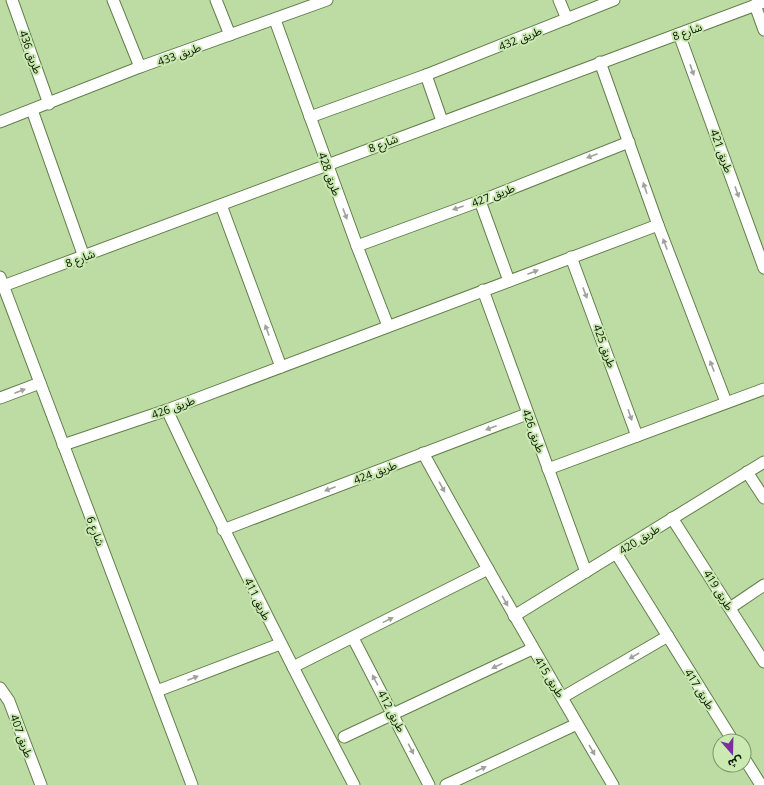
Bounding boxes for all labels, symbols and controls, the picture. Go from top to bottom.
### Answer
street label: شارع 8 [670,19,705,44]
street label: طريق 432 [496,23,544,54]
street label: طريق 436 [16,28,46,76]
street label: طريق 433 [155,39,203,69]
one-way arrow [690,65,696,77]
street label: طريق 421 [707,127,737,175]
street label: شارع 8 [366,130,401,156]
street label: طريق 428 [315,150,345,198]
one-way arrow [586,154,598,160]
street label: طريق 427 [469,180,517,210]
one-way arrow [642,182,648,194]
one-way arrow [734,187,740,199]
one-way arrow [452,206,464,212]
one-way arrow [343,209,349,221]
one-way arrow [662,238,668,250]
street label: شارع 8 [63,245,98,271]
one-way arrow [527,268,539,274]
one-way arrow [583,288,589,300]
street label: طريق 425 [590,322,620,370]
one-way arrow [264,324,270,336]
one-way arrow [708,360,714,372]
one-way arrow [14,387,26,393]
street label: طريق 426 [149,392,197,422]
street label: طريق 426 [519,407,549,455]
one-way arrow [627,410,633,422]
one-way arrow [484,425,496,431]
street label: طريق 424 [351,457,399,487]
one-way arrow [439,482,446,493]
one-way arrow [323,486,335,492]
street label: شارع 6 [83,514,109,549]
street label: طريق 420 [616,521,662,557]
street label: طريق 419 [701,567,737,613]
street label: طريق 411 [241,575,275,623]
one-way arrow [502,595,509,607]
one-way arrow [382,617,394,624]
one-way arrow [628,652,640,659]
street label: طريق 415 [532,654,568,700]
one-way arrow [492,663,503,669]
street label: طريق 417 [682,666,718,712]
one-way arrow [371,674,378,685]
one-way arrow [188,675,200,681]
street label: طريق 412 [375,687,409,735]
street label: طريق 407 [7,712,37,760]
north arrow [712,733,752,773]
one-way arrow [408,743,414,754]
one-way arrow [588,745,596,755]
text: ش [726,753,745,772]
one-way arrow [475,766,487,772]

